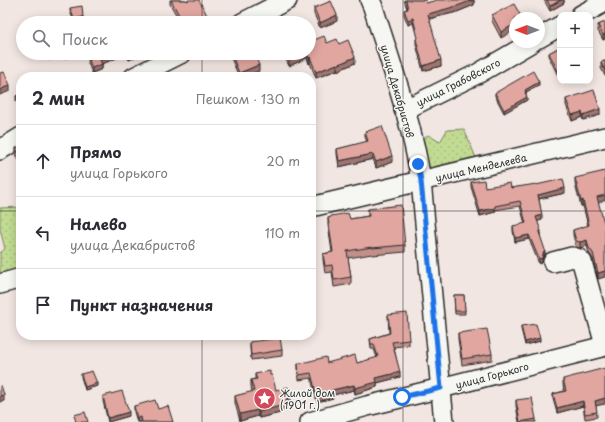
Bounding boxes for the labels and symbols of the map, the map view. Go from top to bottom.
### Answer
north arrow [509,12,545,48]
street label: улица Декабристов [378,43,419,140]
street label: улица Грабовского [413,54,503,110]
street label: улица Менделеева [434,149,529,185]
route end [409,155,427,173]
street label: улица Горького [454,358,531,392]
place icon: Жилой дом (1901 г.) [251,385,277,411]
place label: Жилой дом (1901 г.) [280,385,335,412]
route start [393,388,411,406]

